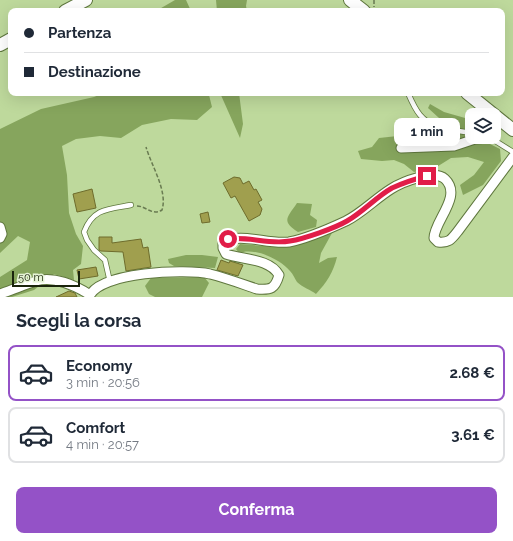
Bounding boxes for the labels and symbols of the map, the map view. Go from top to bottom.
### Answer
callout: 1 min [394,118,460,146]
route end [418,167,436,185]
route start [219,230,237,248]
scale bar [12,269,80,288]

